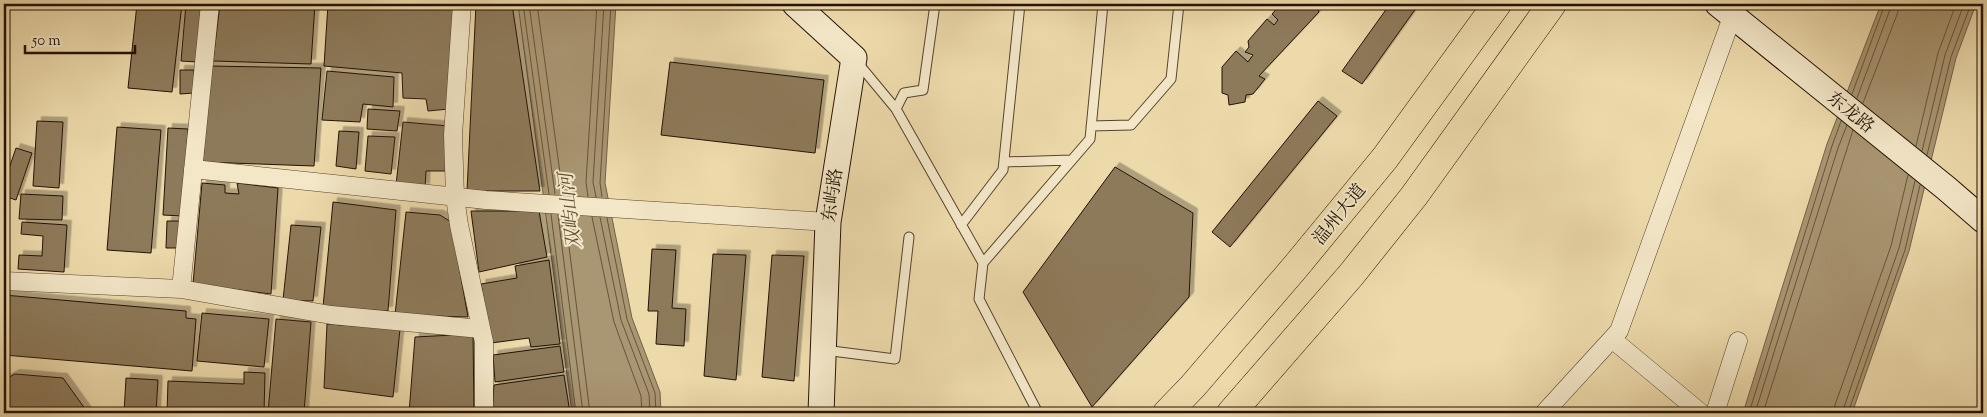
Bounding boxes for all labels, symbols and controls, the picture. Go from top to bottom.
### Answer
scale bar [25,22,135,54]
text: 50 m [31,31,61,52]
street label: 东龙路 [1821,86,1879,141]
street label: 东屿路 [817,167,851,224]
water label: 双屿山河 [553,168,590,250]
street label: 温州大道 [1308,179,1373,251]

